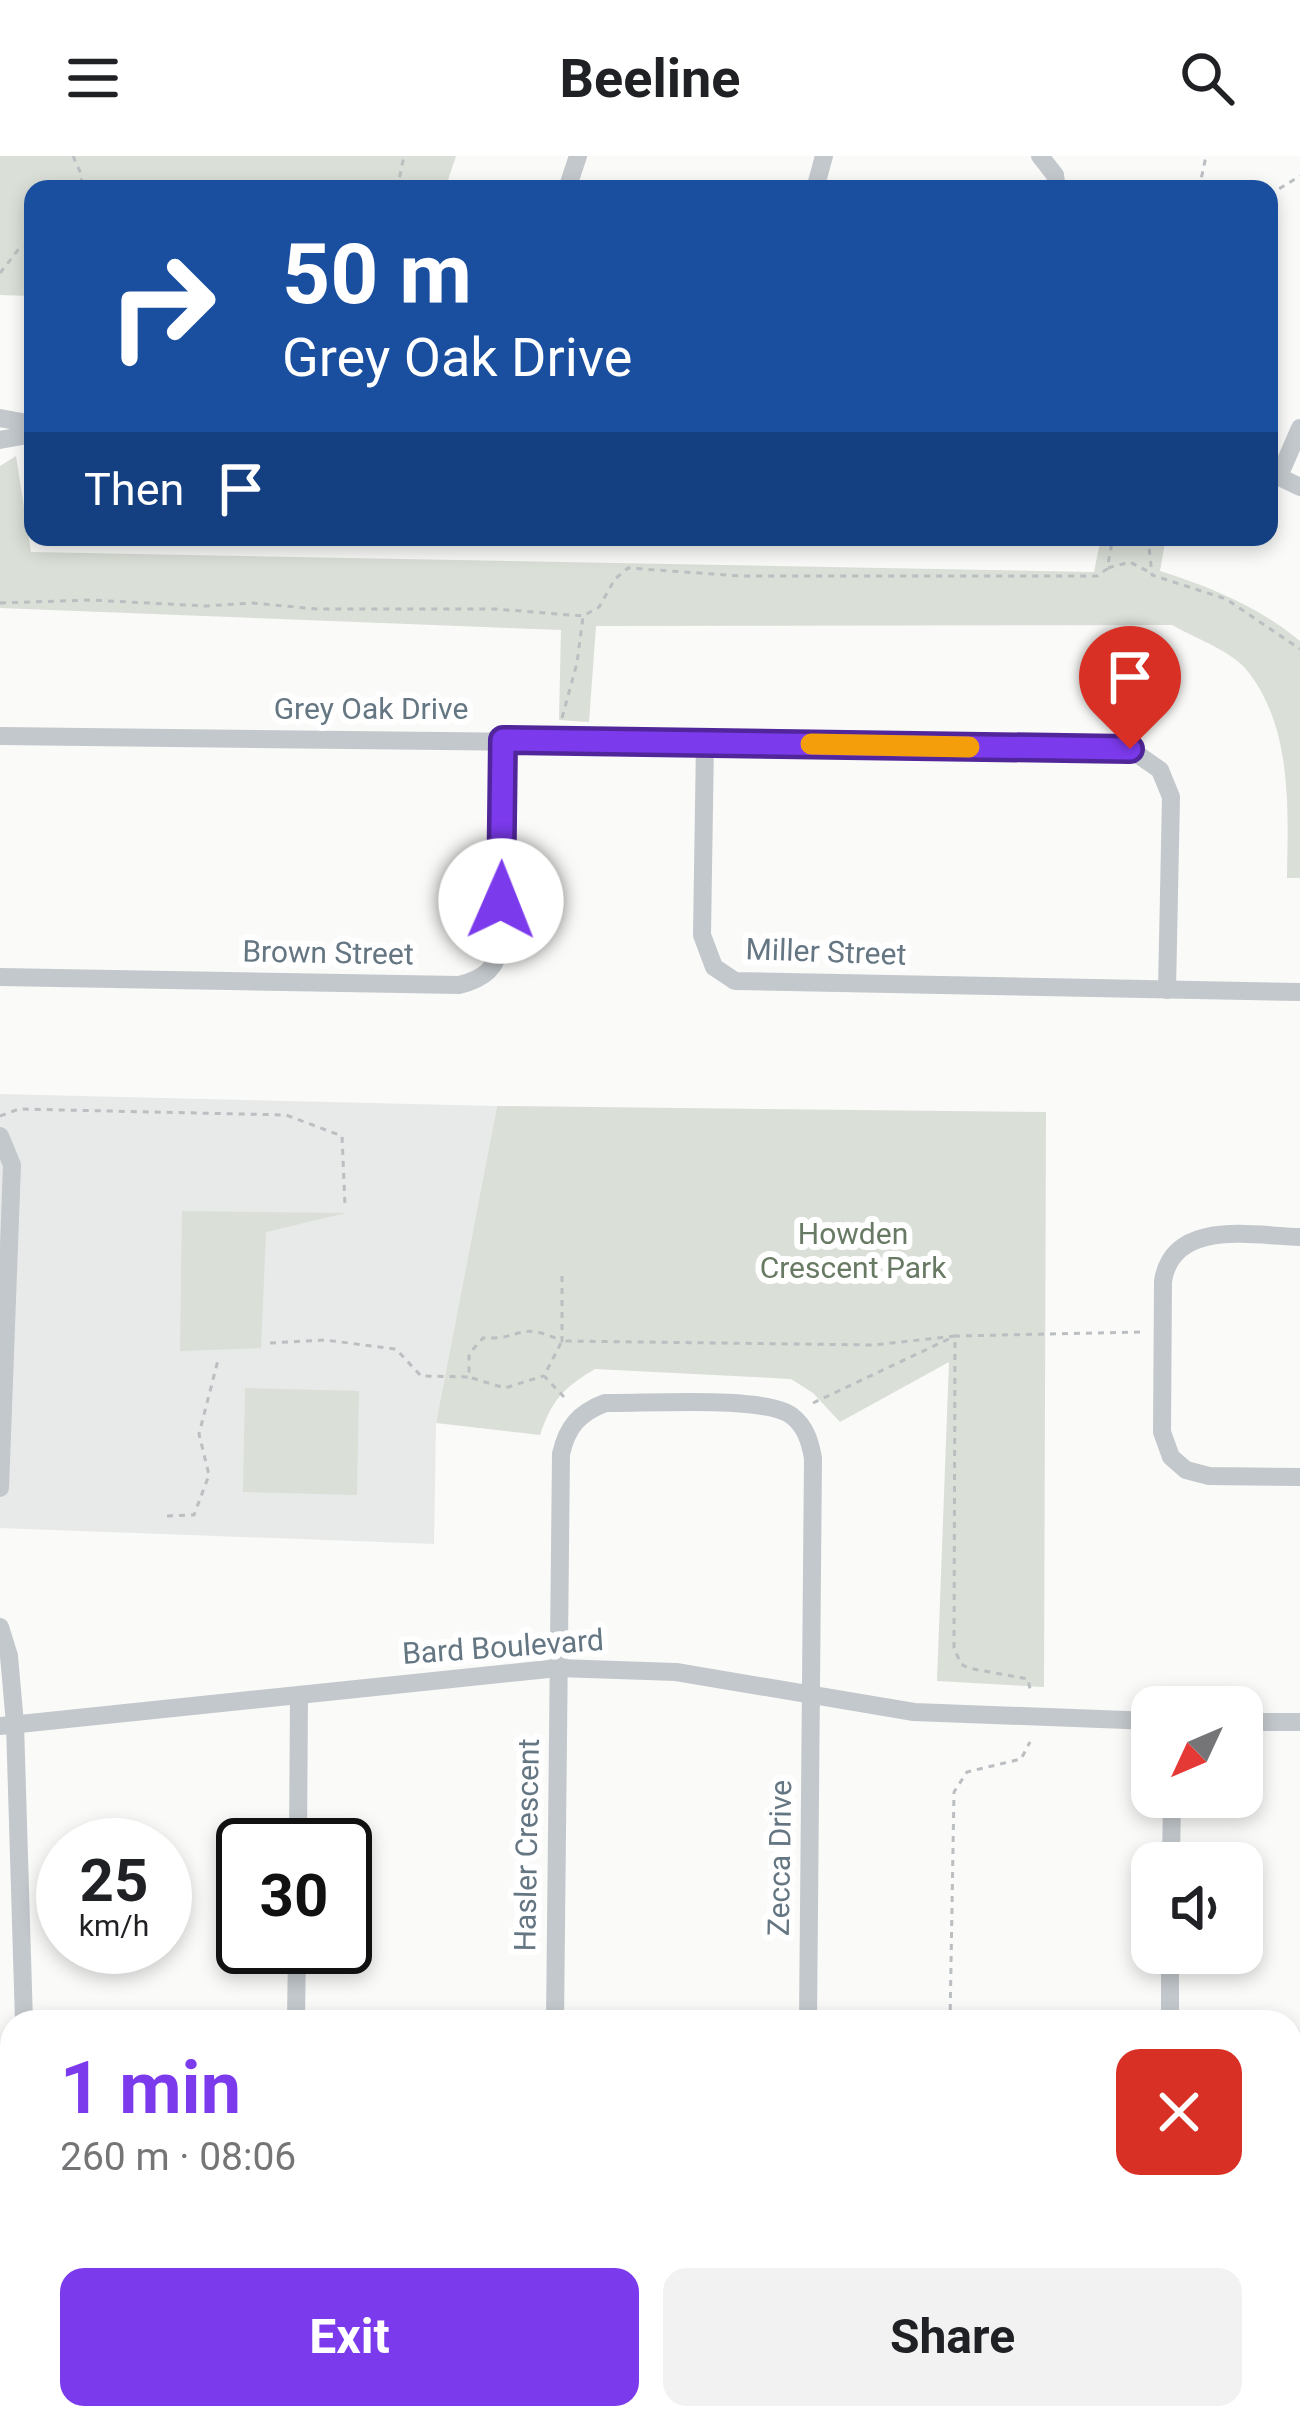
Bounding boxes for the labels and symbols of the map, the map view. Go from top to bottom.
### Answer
pin [1079,626,1181,749]
street label: Grey Oak Drive [274,691,468,726]
position arrow [438,838,564,964]
street label: Miller Street [745,931,907,972]
street label: Brown Street [242,934,414,971]
park label: Howden Crescent Park [760,1216,947,1285]
street label: Bard Boulevard [401,1622,605,1671]
north arrow [1131,1686,1263,1818]
street label: Hasler Crescent [507,1738,546,1952]
street label: Zecca Drive [761,1780,798,1936]
speed limit sign: 30 [216,1818,372,1974]

